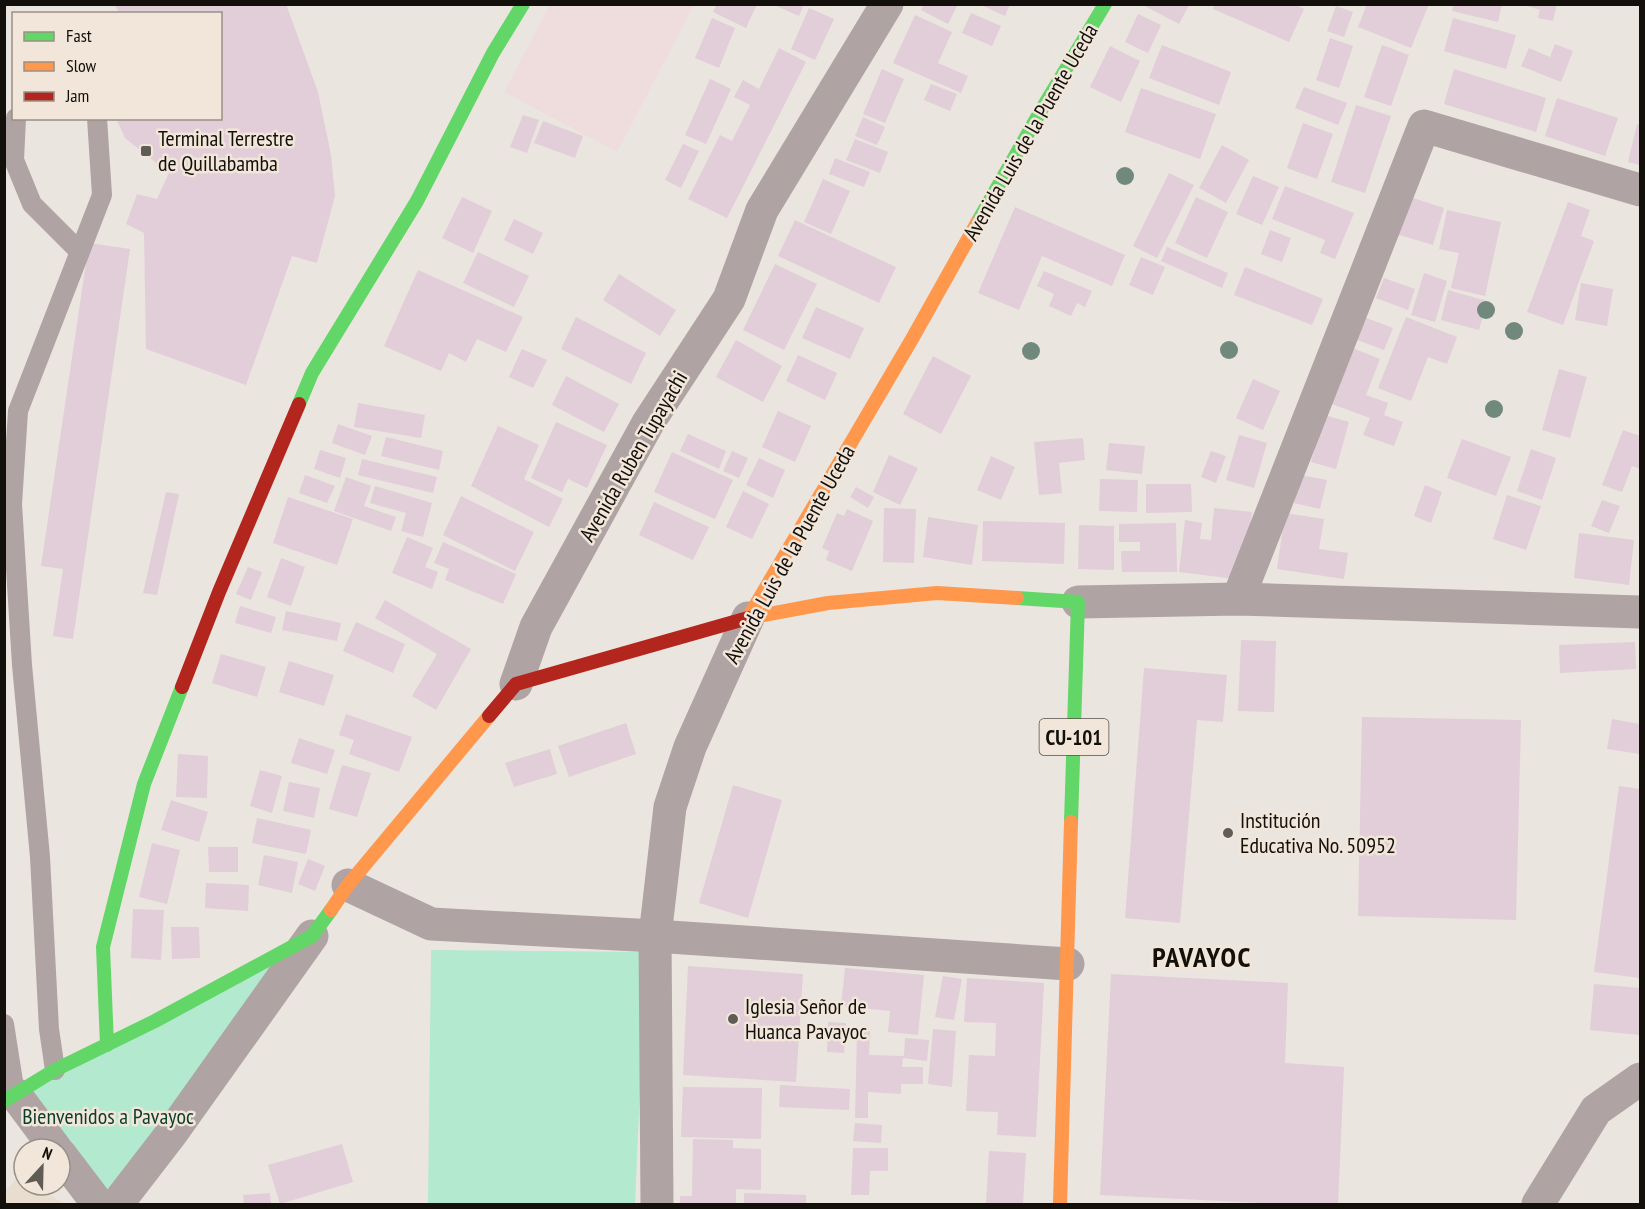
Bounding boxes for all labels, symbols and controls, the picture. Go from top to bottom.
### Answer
legend [12,12,222,120]
street label: Avenida Luis de la Puente Uceda [957,19,1103,245]
text: Fast [66,24,92,47]
text: Slow [66,54,97,77]
text: Jam [65,84,89,107]
place label: Terminal Terrestre de Quillabamba [158,124,294,177]
marker: Terminal Terrestre de Quillabamba [139,144,153,158]
street label: Avenida Ruben Tupayachi [573,366,693,546]
street label: Avenida Luis de la Puente Uceda [717,440,861,668]
road number: CU-101 [1040,719,1108,755]
place label: Institución Educativa No. 50952 [1240,806,1396,859]
marker: Institución Educativa No. 50952 [1221,826,1235,840]
district label: PAVAYOC [1152,938,1252,975]
place label: Iglesia Señor de Huanca Pavayoc [745,992,867,1045]
marker: Iglesia Señor de Huanca Pavayoc [726,1012,740,1026]
park label: Bienvenidos a Pavayoc [22,1102,194,1130]
north arrow [12,1137,72,1197]
text: N [40,1142,55,1164]

